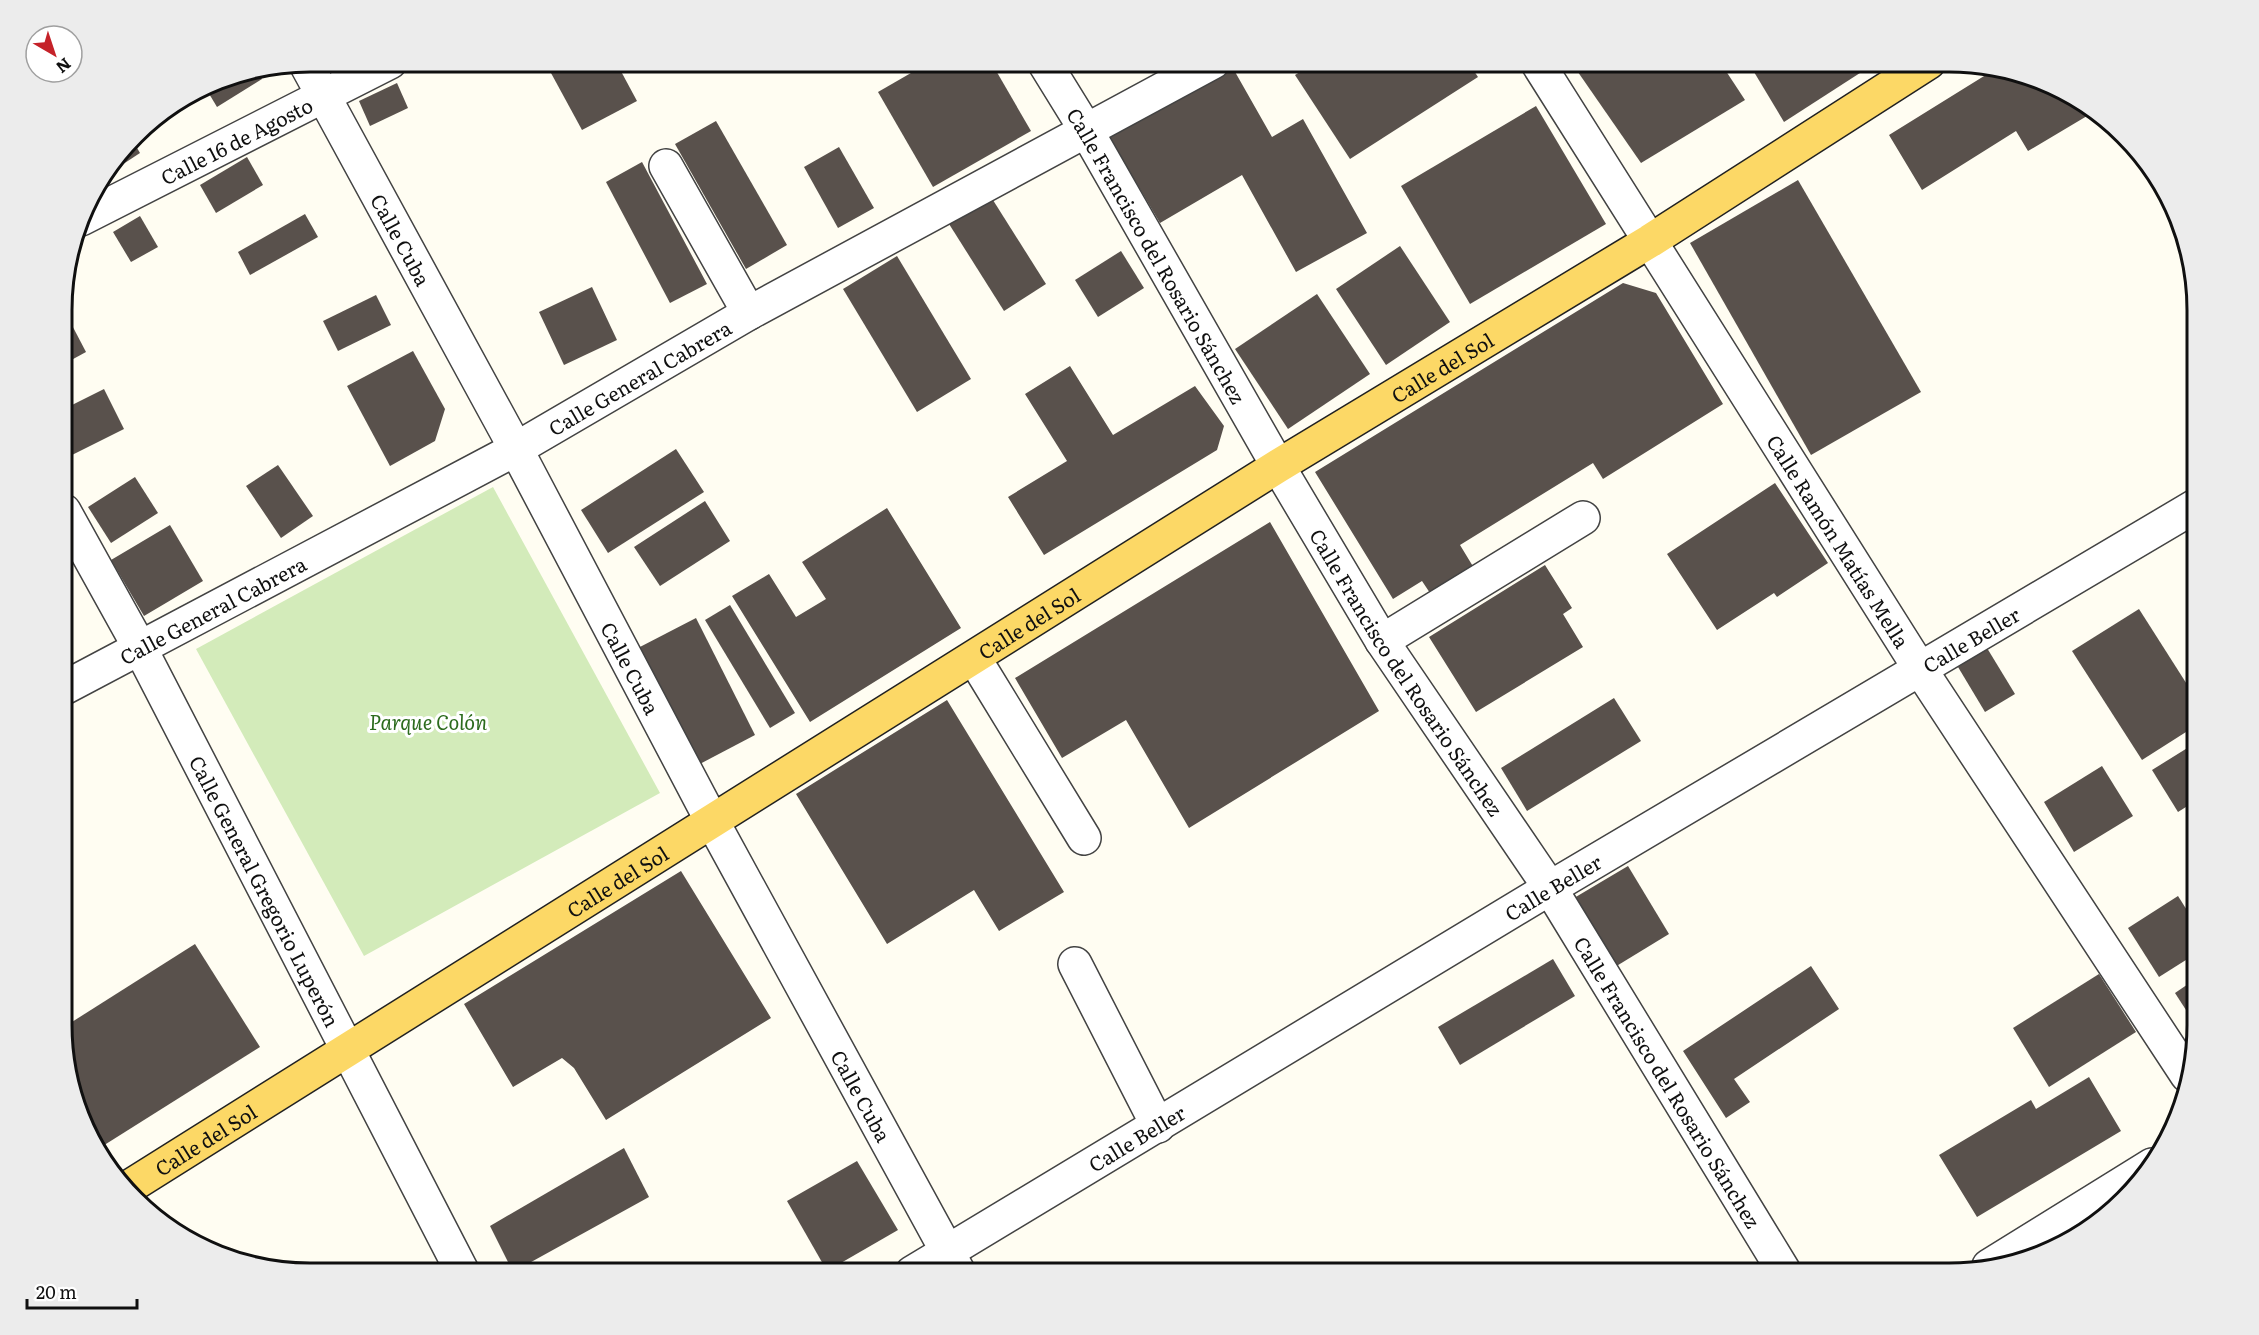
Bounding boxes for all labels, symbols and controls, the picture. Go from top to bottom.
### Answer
north arrow [24,24,84,84]
text: N [51,53,77,80]
street label: Calle 16 de Agosto [155,89,317,191]
street label: Calle Francisco del Rosario Sánchez [1060,101,1254,409]
street label: Calle Cuba [364,188,439,291]
street label: Calle General Cabrera [542,312,736,442]
street label: Calle del Sol [1385,324,1499,409]
street label: Calle Ramón Matías Mella [1760,428,1918,653]
street label: Calle Francisco del Rosario Sánchez [1303,523,1511,822]
street label: Calle General Cabrera [114,548,311,671]
street label: Calle del Sol [972,579,1086,666]
street label: Calle Beller [1916,598,2025,679]
street label: Calle Cuba [594,616,668,720]
park label: Parque Colón [369,706,487,736]
street label: Calle General Gregorio Luperón [183,750,348,1032]
street label: Calle del Sol [560,837,674,924]
street label: Calle Beller [1498,846,1607,927]
street label: Calle Francisco del Rosario Sánchez [1568,930,1769,1233]
street label: Calle Cuba [825,1044,899,1147]
street label: Calle del Sol [149,1096,262,1182]
street label: Calle Beller [1082,1097,1191,1178]
scale bar [27,1272,136,1310]
text: 20 m [36,1278,77,1305]

